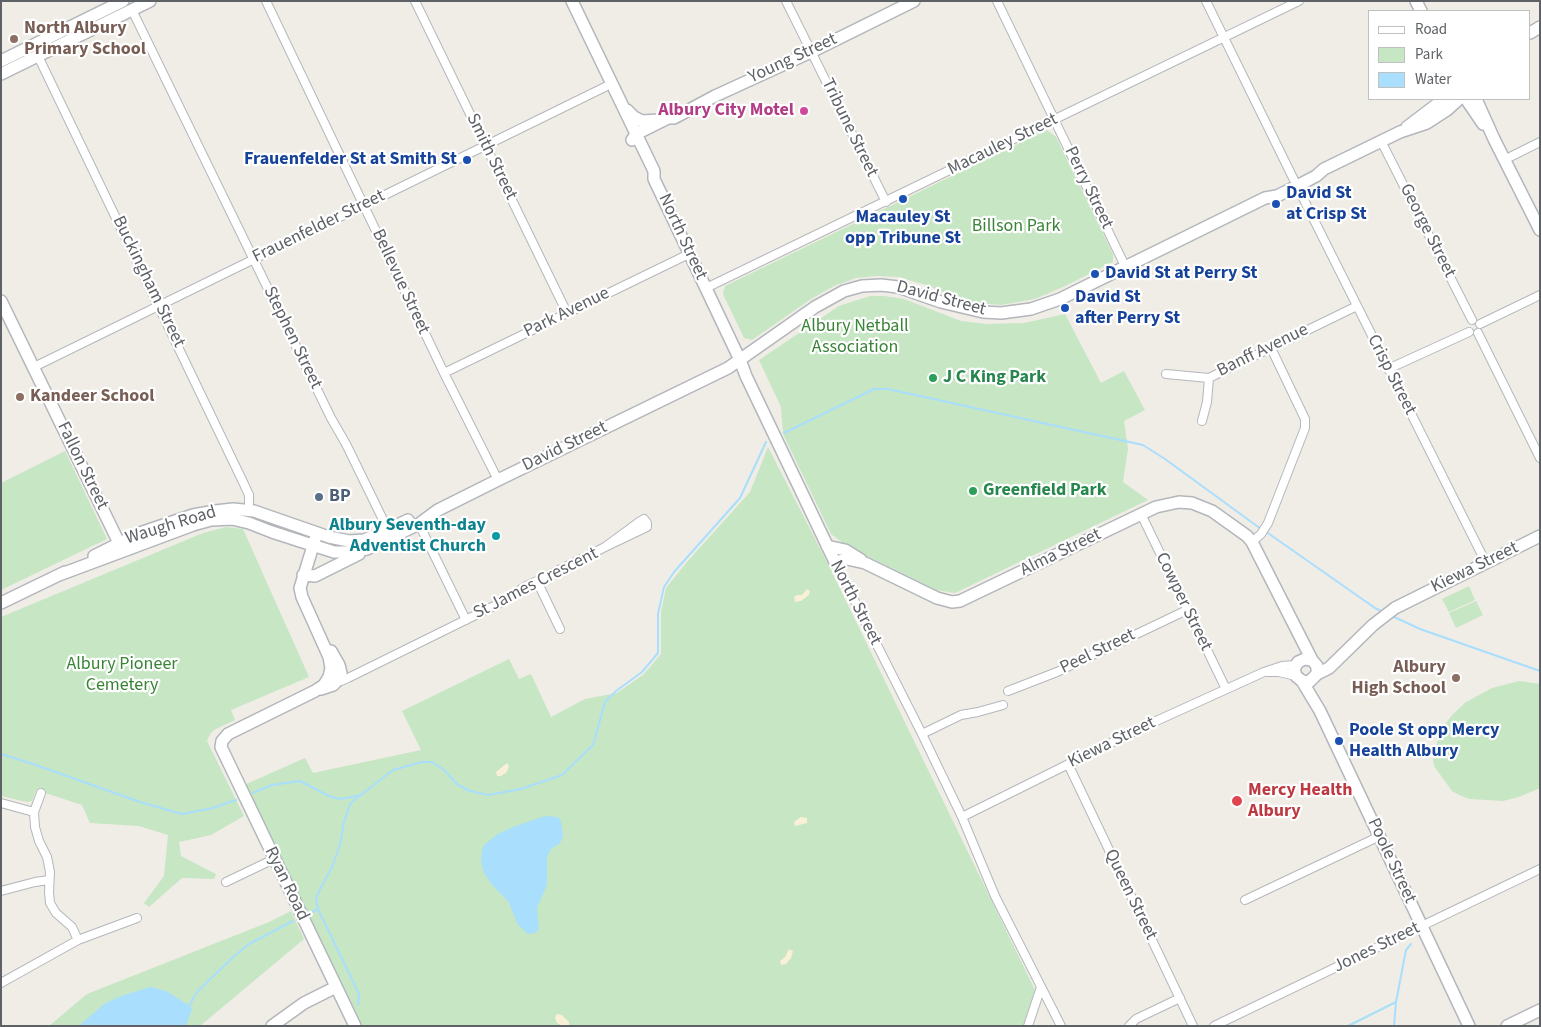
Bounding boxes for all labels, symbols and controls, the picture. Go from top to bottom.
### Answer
legend [1368,10,1531,100]
place label: North Albury Primary School [24,18,146,60]
text: Road [1415,19,1447,40]
street label: Young Street [745,29,841,89]
marker: North Albury Primary School [8,33,20,45]
text: Park [1415,44,1443,65]
text: Water [1415,69,1451,90]
street label: Tribune Street [816,75,882,181]
place label: Albury City Motel [658,100,794,122]
marker: Albury City Motel [798,105,810,117]
street label: Macauley Street [944,109,1062,181]
street label: Smith Street [461,110,521,204]
street label: Perry Street [1059,143,1117,233]
place label: Frauenfelder St at Smith St [244,149,457,171]
marker: Frauenfelder St at Smith St [461,154,473,166]
street label: George Street [1394,181,1460,281]
place label: David St at Crisp St [1286,183,1367,225]
street label: Frauenfelder Street [249,186,389,268]
street label: North Street [653,191,711,283]
marker: Macauley St opp Tribune St [897,193,909,205]
marker: David St at Crisp St [1270,198,1282,210]
place label: Macauley St opp Tribune St [845,207,961,250]
street label: Buckingham Street [107,213,189,351]
park label: Billson Park [972,216,1060,238]
street label: Bellevue Street [366,226,434,338]
place label: David St at Perry St [1105,263,1257,285]
marker: David St at Perry St [1089,268,1101,280]
street label: David Street [894,277,988,321]
street label: Stephen Street [258,283,326,393]
street label: Park Avenue [521,283,613,343]
place label: David St after Perry St [1075,287,1180,330]
marker: David St after Perry St [1059,302,1071,314]
park label: Albury Netball Association [801,316,909,358]
street label: Banff Avenue [1214,320,1312,382]
street label: Crisp Street [1362,331,1420,419]
place label: J C King Park [943,367,1046,389]
marker: J C King Park [927,372,939,384]
place label: Kandeer School [30,386,154,408]
marker: Kandeer School [14,391,26,403]
street label: David Street [519,417,611,477]
street label: Fallon Street [52,419,112,513]
place label: Greenfield Park [983,480,1107,502]
marker: Greenfield Park [967,485,979,497]
place label: BP [329,486,351,508]
marker: BP [313,491,325,503]
street label: Waugh Road [123,502,219,550]
place label: Albury Seventh-day Adventist Church [329,515,486,558]
street label: Alma Street [1017,524,1105,582]
marker: Albury Seventh-day Adventist Church [490,530,502,542]
street label: Kiewa Street [1428,538,1522,598]
street label: St James Crescent [470,543,602,625]
street label: Cowper Street [1150,549,1216,655]
street label: North Street [824,557,886,649]
street label: Peel Street [1057,625,1139,679]
park label: Albury Pioneer Cemetery [66,654,178,696]
place label: Albury High School [1352,657,1446,700]
marker: Albury High School [1450,672,1462,684]
street label: Kiewa Street [1065,713,1159,773]
place label: Poole St opp Mercy Health Albury [1349,720,1499,762]
marker: Poole St opp Mercy Health Albury [1333,735,1345,747]
place label: Mercy Health Albury [1248,780,1353,822]
marker: Mercy Health Albury [1230,794,1244,808]
street label: Poole Street [1362,815,1420,907]
street label: Ryan Road [259,844,313,924]
street label: Queen Street [1099,846,1161,944]
street label: Jones Street [1330,918,1424,978]

